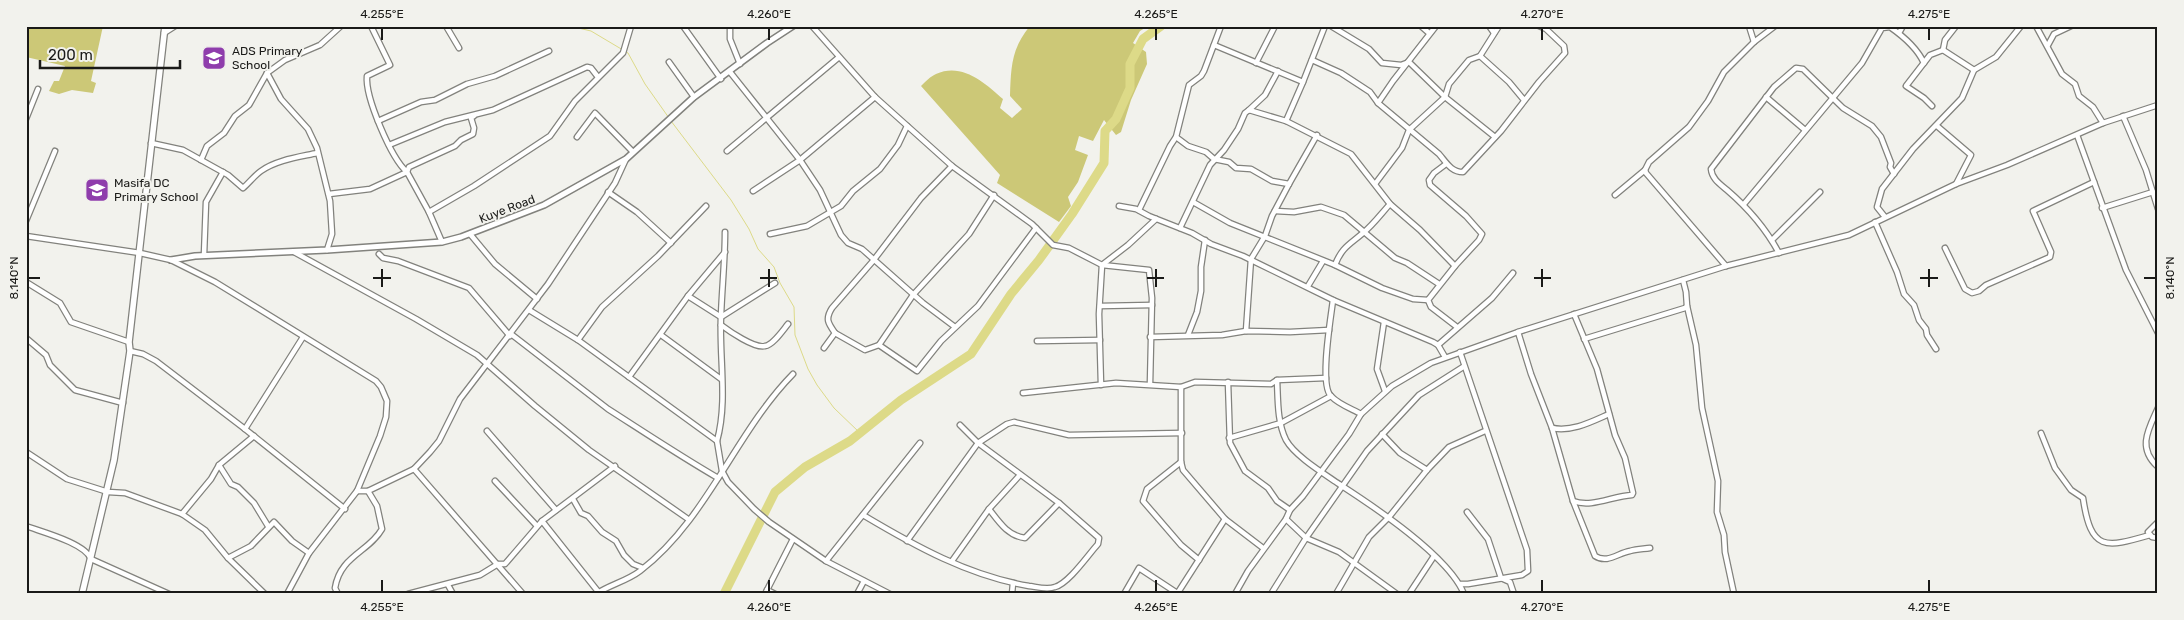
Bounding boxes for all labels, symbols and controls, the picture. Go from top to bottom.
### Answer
text: 4.255°E [360,7,404,21]
text: 4.260°E [747,7,791,21]
text: 4.265°E [1134,7,1178,21]
text: 4.270°E [1520,7,1564,21]
text: 4.275°E [1908,7,1950,21]
scale bar [40,38,180,70]
place label: ADS Primary School [232,44,303,72]
school or university icon: ADS Primary School [201,45,227,71]
text: 200 m [48,46,93,64]
place label: Masifa DC Primary School [114,176,198,204]
school or university icon: Masifa DC Primary School [84,177,110,203]
street label: Kuye Road [477,192,537,226]
text: 8.140°N [7,257,21,299]
text: 8.140°N [2163,257,2177,299]
text: 4.255°E [360,600,404,614]
text: 4.260°E [747,600,791,614]
text: 4.265°E [1134,600,1178,614]
text: 4.270°E [1520,600,1564,614]
text: 4.275°E [1908,600,1950,614]

